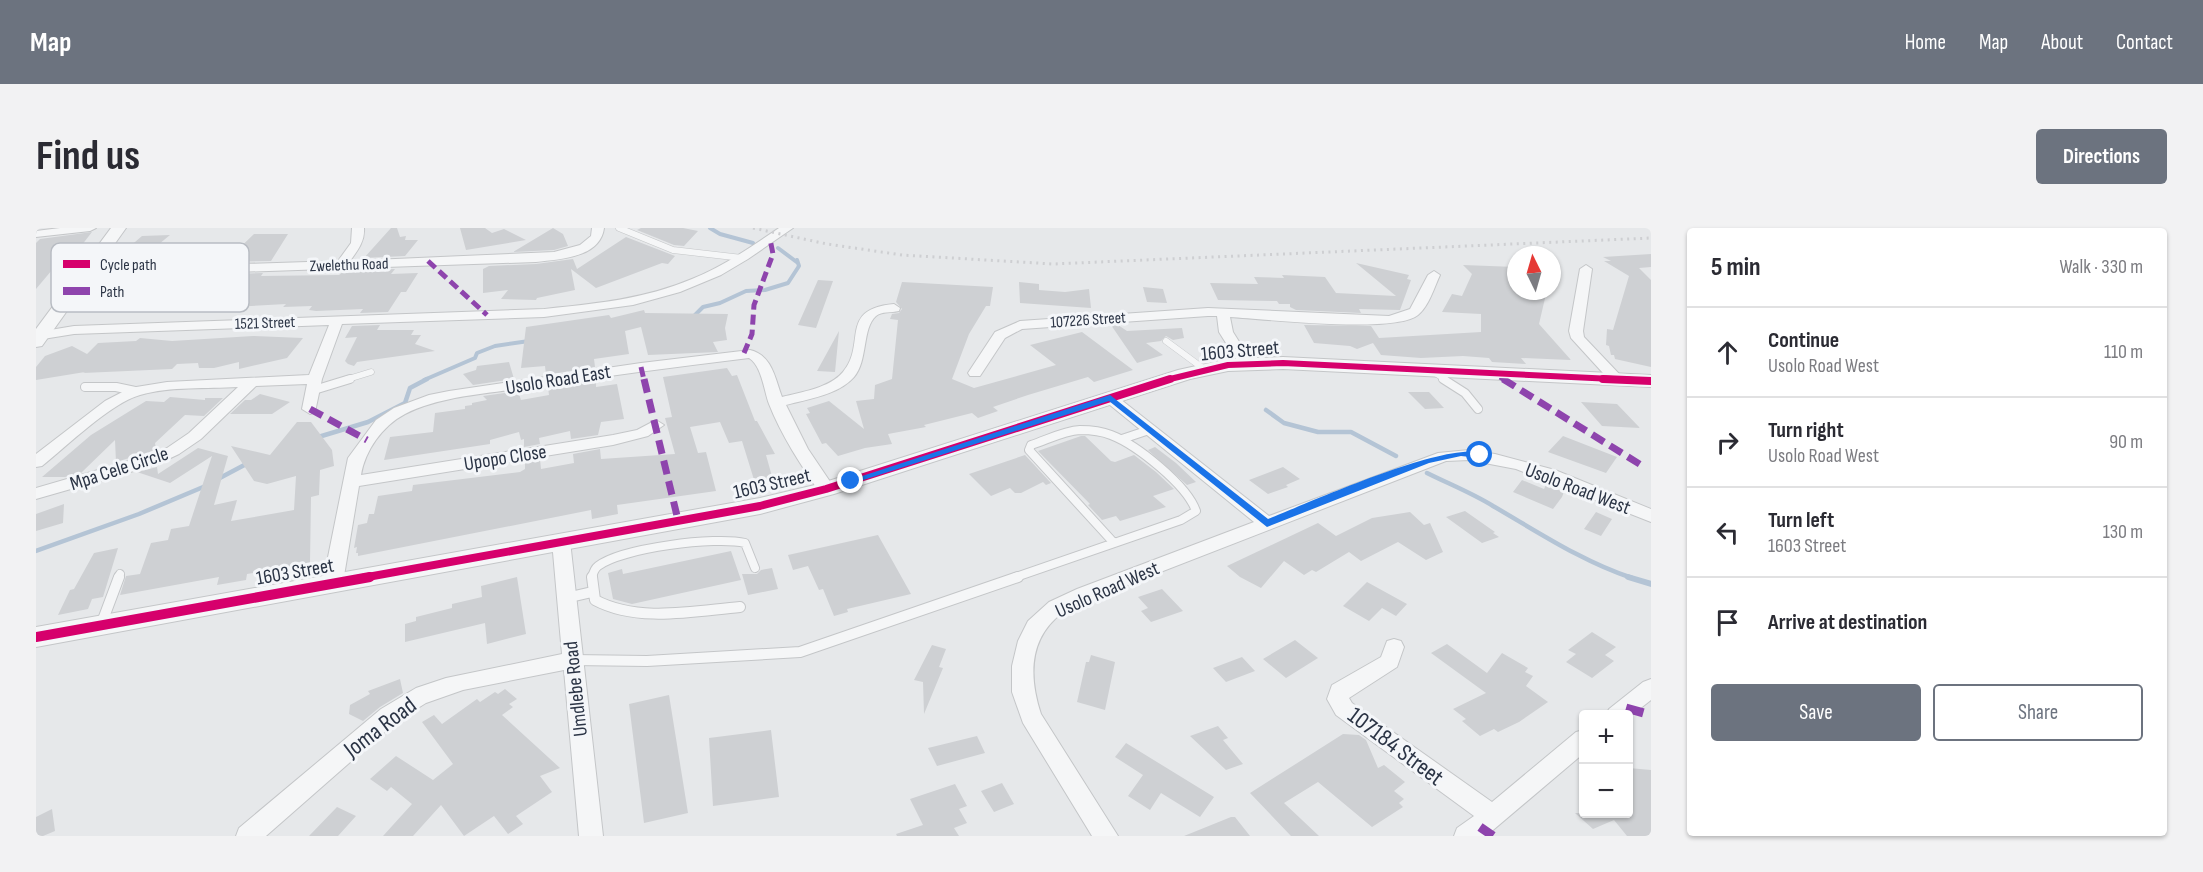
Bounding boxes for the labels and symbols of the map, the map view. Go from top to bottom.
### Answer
legend [51,243,249,312]
north arrow [1507,246,1561,300]
street label: Zwelethu Road [309,255,389,276]
text: Cycle path [100,256,157,275]
text: Path [100,283,124,302]
street label: 107226 Street [1050,308,1127,333]
street label: 1521 Street [234,313,296,334]
street label: 1603 Street [1200,336,1280,366]
street label: Usolo Road East [504,360,612,400]
street label: Upopo Close [462,440,548,476]
route start [1466,441,1492,467]
street label: Mpa Cele Circle [67,442,172,496]
street label: Usolo Road West [1521,458,1634,520]
street label: 1603 Street [731,463,813,504]
route end [837,467,863,493]
street label: 1603 Street [254,553,336,591]
street label: Usolo Road West [1052,556,1163,623]
street label: Umdlebe Road [559,640,593,738]
street label: Joma Road [338,691,422,765]
street label: 107184 Street [1342,701,1449,792]

